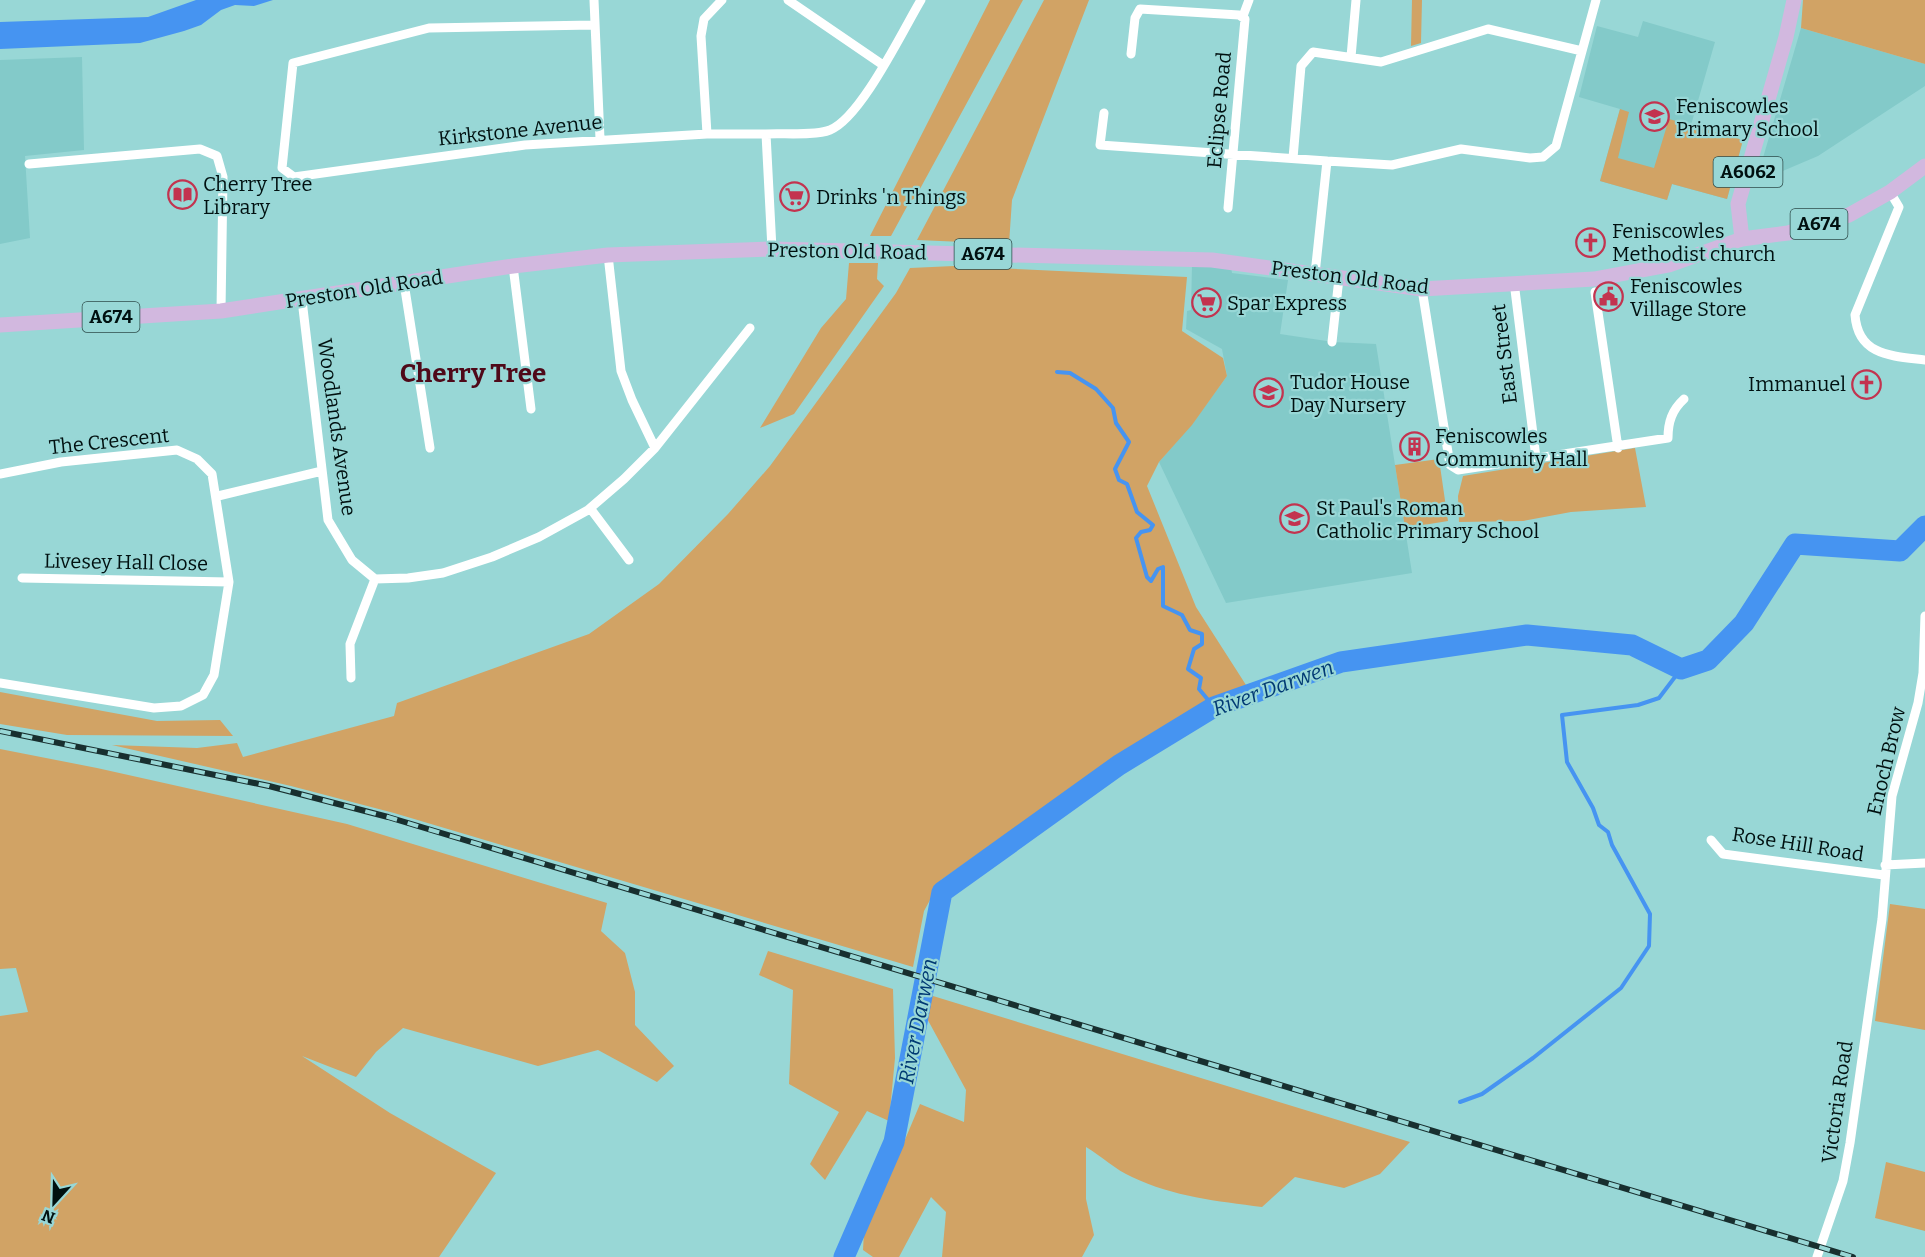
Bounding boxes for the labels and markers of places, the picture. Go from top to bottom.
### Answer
place label: Feniscowles Primary School [1676,94,1819,141]
school or university icon: Feniscowles Primary School [1639,101,1671,133]
place label: Cherry Tree Library [203,172,312,219]
library icon: Cherry Tree Library [166,179,198,211]
supermarket icon: Drinks 'n Things [779,181,811,213]
place label: Drinks 'n Things [816,185,966,209]
place label: Feniscowles Methodist church [1612,219,1776,266]
church icon: Feniscowles Methodist church [1575,226,1607,258]
place label: Feniscowles Village Store [1630,274,1747,321]
public building icon: Feniscowles Village Store [1593,281,1625,313]
supermarket icon: Spar Express [1190,287,1222,319]
place label: Spar Express [1227,291,1347,315]
church icon: Immanuel [1851,368,1883,400]
place label: Tudor House Day Nursery [1290,370,1410,417]
place label: Immanuel [1748,372,1846,396]
school or university icon: Tudor House Day Nursery [1253,377,1285,409]
place label: Feniscowles Community Hall [1435,424,1588,471]
building icon: Feniscowles Community Hall [1398,431,1430,463]
place label: St Paul's Roman Catholic Primary School [1316,496,1539,543]
school or university icon: St Paul's Roman Catholic Primary School [1279,503,1311,535]

